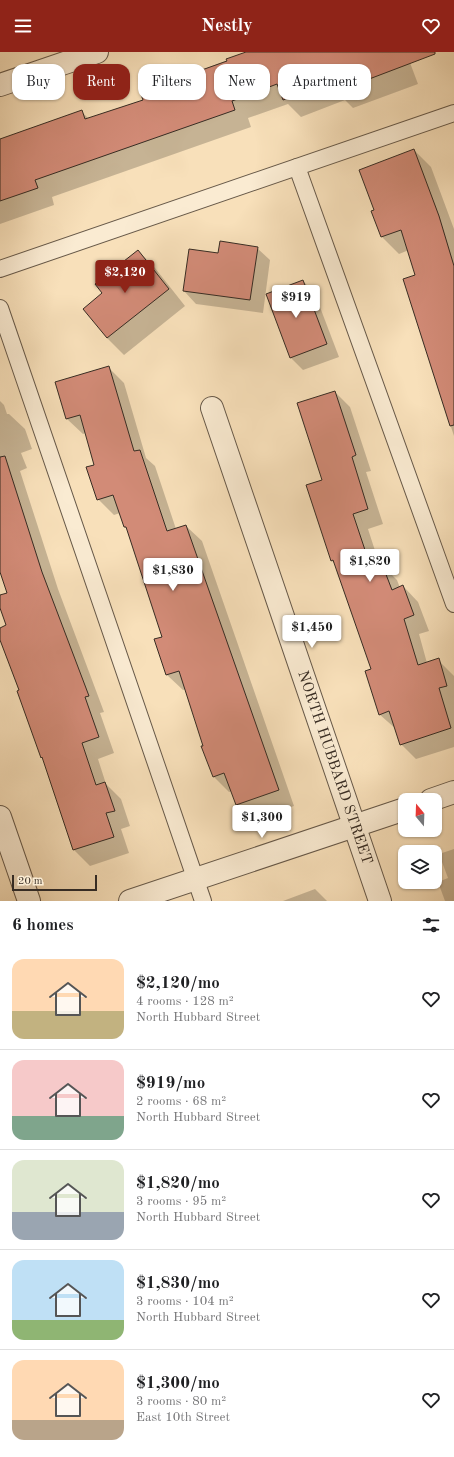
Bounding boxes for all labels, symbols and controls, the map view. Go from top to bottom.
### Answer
icon: menu [12,15,34,37]
icon: heart [420,15,442,37]
text: Nestly [201,17,253,35]
chip: Buy [12,64,65,100]
chip: Rent [73,64,130,100]
chip: Filters [138,64,206,100]
chip: New [214,64,270,100]
chip: Apartment [278,64,371,100]
pin: $2,120 [92,260,158,294]
text: $2,120 [104,266,146,279]
pin: $919 [272,285,320,319]
text: $919 [281,291,311,304]
pin: $1,820 [337,549,403,583]
text: $1,820 [349,555,391,568]
pin: $1,830 [140,558,206,592]
text: $1,830 [152,564,194,577]
pin: $1,450 [279,615,345,649]
text: $1,450 [291,621,333,634]
street label: NORTH HUBBARD STREET [295,669,375,866]
north arrow [398,793,442,837]
map controls [398,793,442,889]
pin: $1,300 [229,805,295,839]
text: $1,300 [241,811,283,824]
button: layers [398,845,442,889]
scale bar [12,873,97,892]
text: 20 m [18,876,43,887]
icon: filters [420,914,442,936]
text: 6 homes [12,917,74,934]
icon: home [44,975,92,1023]
text: $2,120/mo [136,975,220,992]
icon: heart [420,988,442,1010]
text: 4 rooms · 128 m² [136,995,234,1008]
text: North Hubbard Street [136,1011,260,1024]
text: $919/mo [136,1075,205,1092]
icon: home [44,1076,92,1124]
icon: heart [420,1089,442,1111]
text: 2 rooms · 68 m² [136,1095,226,1108]
text: North Hubbard Street [136,1111,260,1124]
text: $1,820/mo [136,1175,220,1192]
icon: home [44,1176,92,1224]
icon: heart [420,1189,442,1211]
text: 3 rooms · 95 m² [136,1195,226,1208]
text: North Hubbard Street [136,1211,260,1224]
text: $1,830/mo [136,1275,220,1292]
icon: home [44,1276,92,1324]
icon: heart [420,1289,442,1311]
text: 3 rooms · 104 m² [136,1295,234,1308]
text: North Hubbard Street [136,1311,260,1324]
text: $1,300/mo [136,1375,220,1392]
icon: home [44,1376,92,1424]
icon: heart [420,1389,442,1411]
text: 3 rooms · 80 m² [136,1395,226,1408]
text: East 10th Street [136,1411,230,1424]

